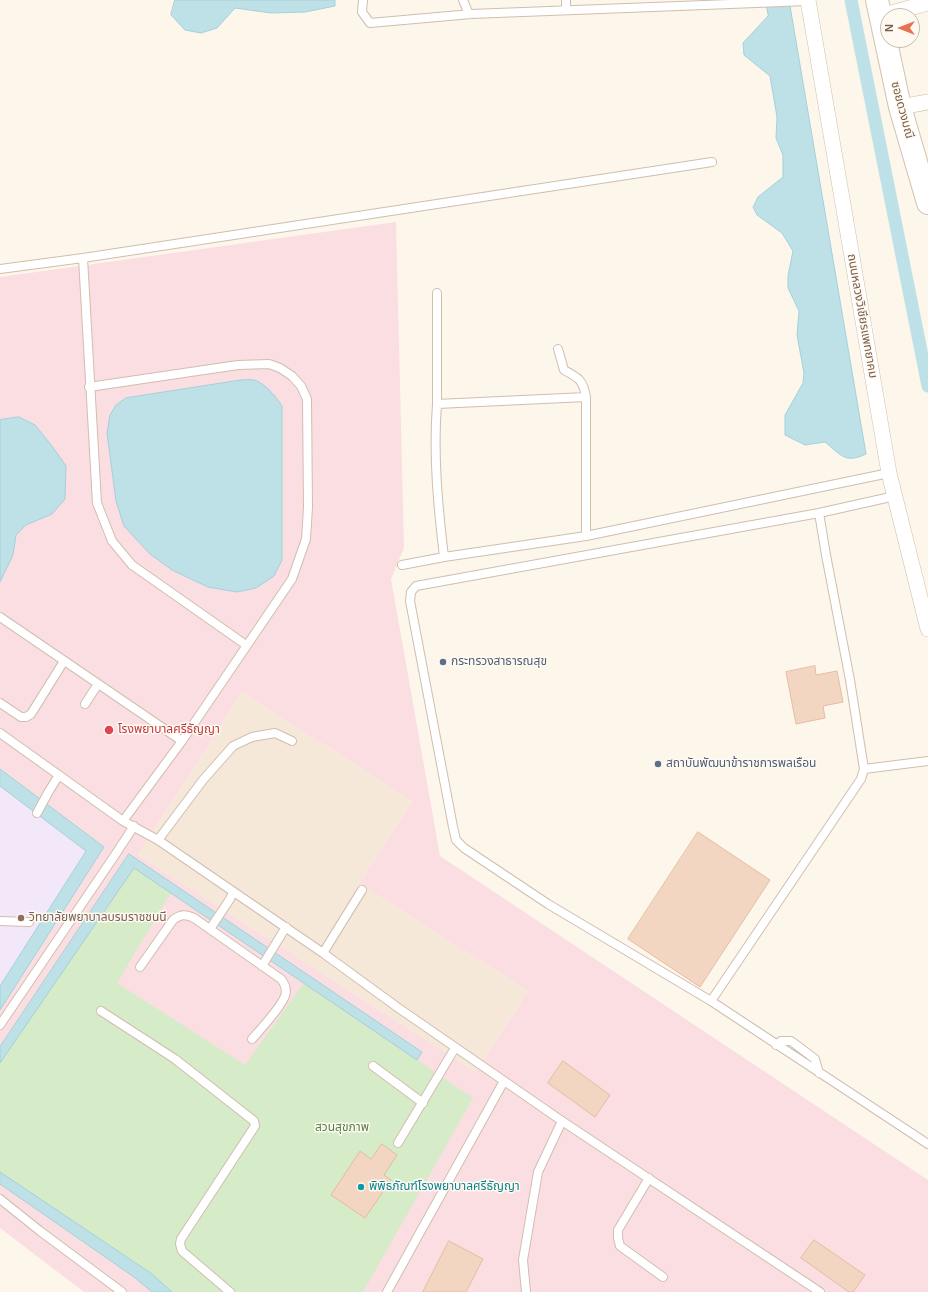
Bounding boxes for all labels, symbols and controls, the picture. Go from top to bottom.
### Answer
north arrow [880,8,920,48]
text: N [883,24,895,32]
street label: ซอยดวงมณี [887,80,917,140]
street label: ถนนหลวงวิเชียรแพทยาคม [844,253,880,379]
place label: กระทรวงสาธารณสุข [451,655,547,669]
marker: กระทรวงสาธารณสุข [438,657,448,667]
place label: โรงพยาบาลศรีธัญญา [118,723,220,737]
marker: โรงพยาบาลศรีธัญญา [103,724,115,736]
place label: สถาบันพัฒนาข้าราชการพลเรือน [666,757,816,771]
marker: สถาบันพัฒนาข้าราชการพลเรือน [653,759,663,769]
place label: วิทยาลัยพยาบาลบรมราชชนนี [29,911,167,925]
marker: วิทยาลัยพยาบาลบรมราชชนนี [16,913,26,923]
park label: สวนสุขภาพ [315,1121,369,1135]
place label: พิพิธภัณฑ์โรงพยาบาลศรีธัญญา [369,1180,520,1194]
marker: พิพิธภัณฑ์โรงพยาบาลศรีธัญญา [356,1182,366,1192]

